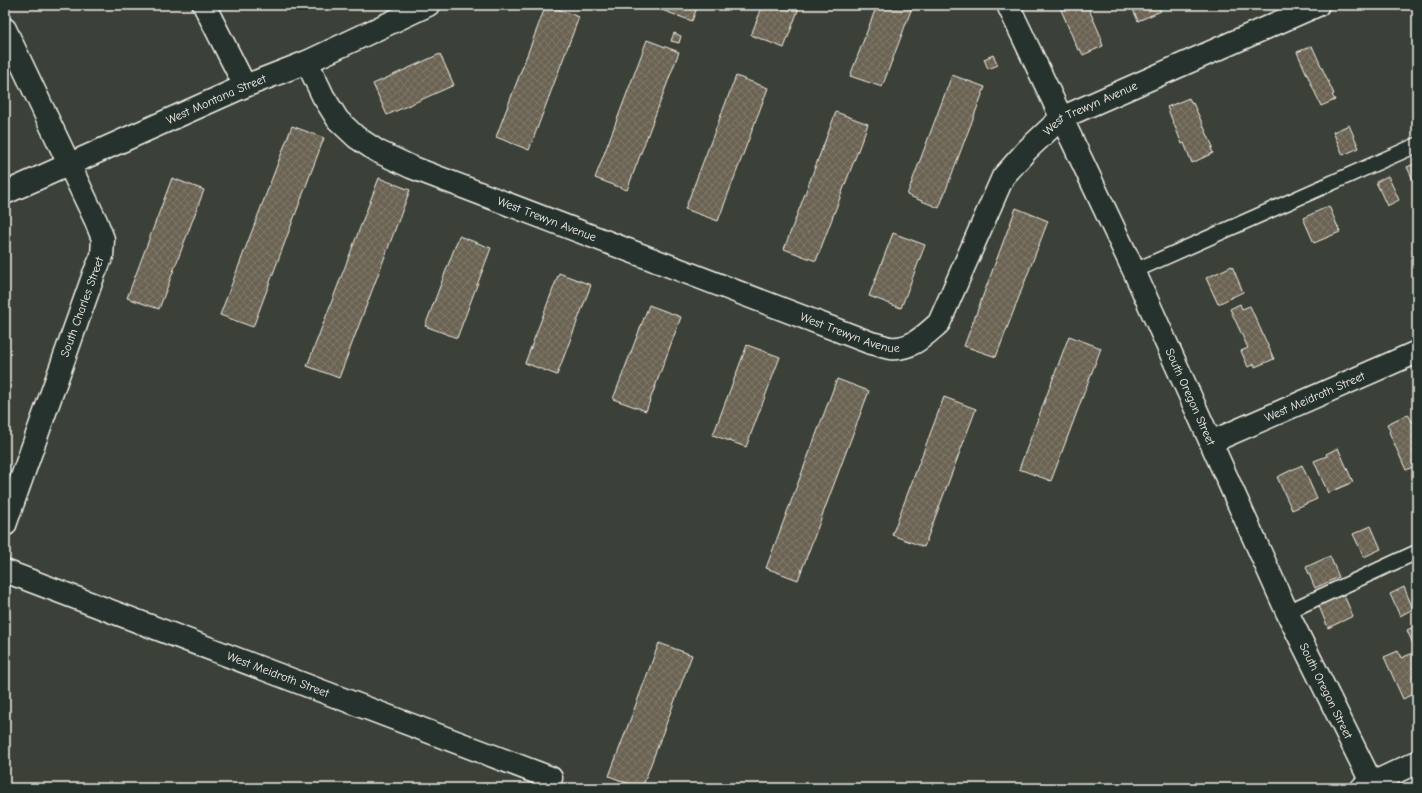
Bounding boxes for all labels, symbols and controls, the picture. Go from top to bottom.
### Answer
street label: West Montana Street [164,71,268,127]
street label: West Trewyn Avenue [1040,78,1139,138]
street label: West Trewyn Avenue [496,194,598,244]
street label: South Charles Street [57,255,107,359]
street label: West Trewyn Avenue [798,310,900,355]
street label: South Oregon Street [1163,346,1218,448]
street label: West Meidroth Street [1262,368,1367,425]
street label: South Oregon Street [1296,641,1356,741]
street label: West Meidroth Street [225,649,332,700]

